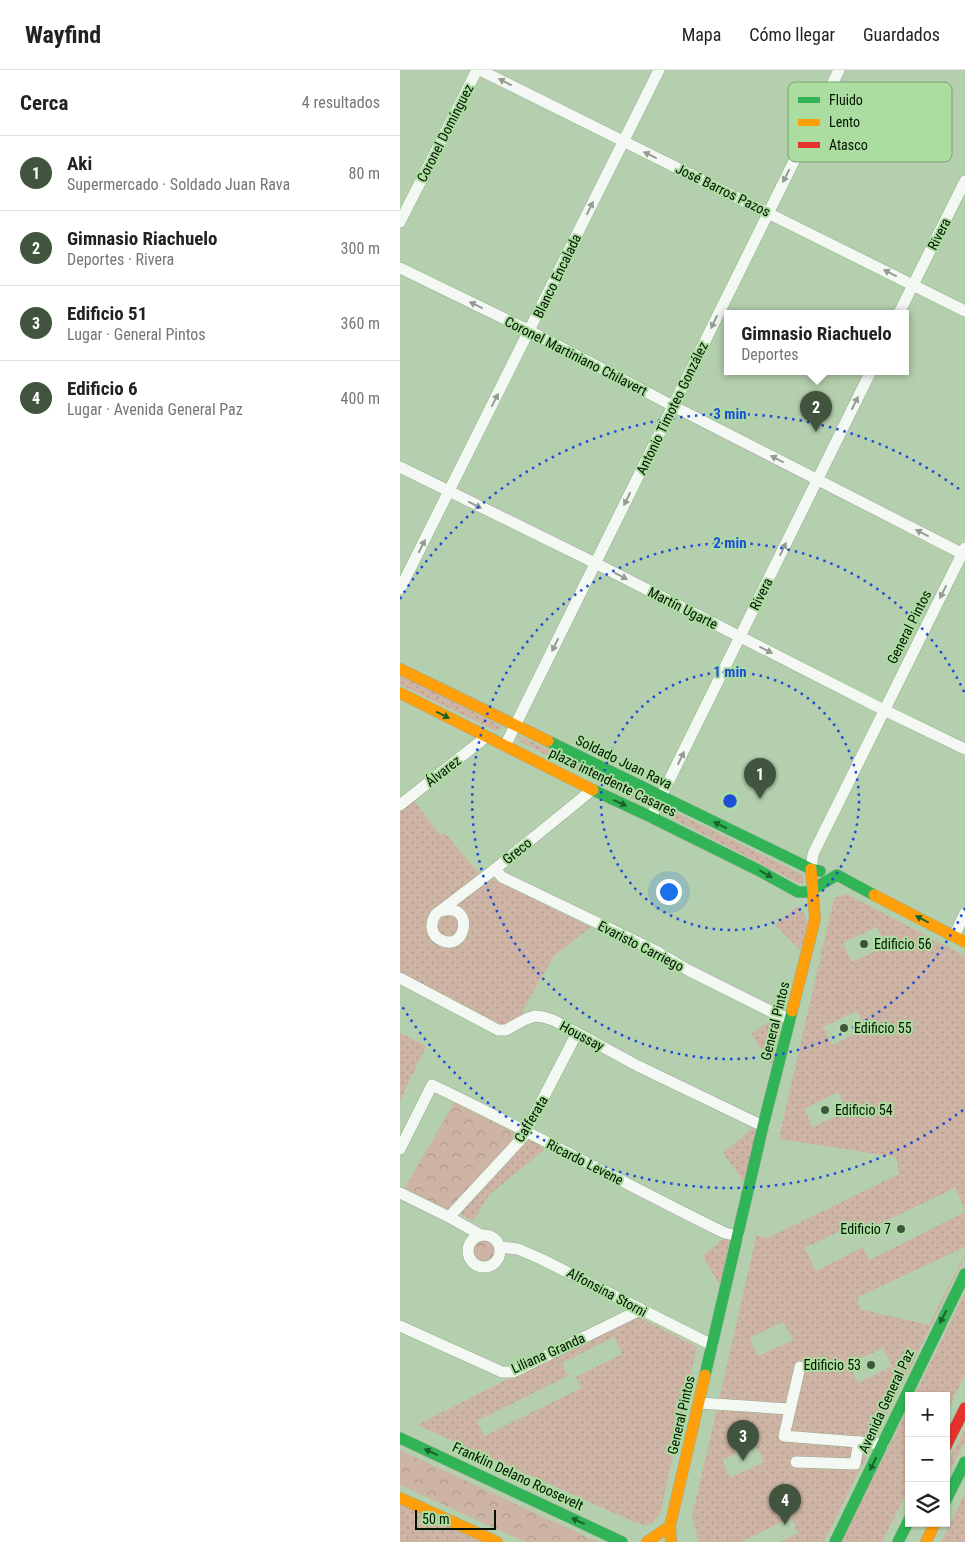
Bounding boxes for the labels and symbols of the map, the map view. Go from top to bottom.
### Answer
one-way arrow [498,78,512,86]
street label: Coronel Domínguez [413,81,477,185]
legend [788,82,952,162]
text: Fluido [829,92,863,108]
text: Lento [829,114,860,130]
text: Atasco [829,137,868,153]
one-way arrow [643,150,657,158]
street label: José Barros Pazos [673,160,773,220]
one-way arrow [782,169,790,183]
one-way arrow [587,201,595,215]
street label: Rivera [924,215,954,253]
street label: Blanco Encalada [530,231,584,321]
one-way arrow [883,269,897,277]
one-way arrow [469,301,483,309]
street label: Coronel Martiniano Chilavert [502,313,650,399]
one-way arrow [710,315,718,329]
street label: Antonio Timoteo González [633,339,711,477]
pin: 2 [800,391,832,432]
one-way arrow [490,393,499,408]
one-way arrow [851,396,859,410]
text: 3 min [713,405,747,423]
one-way arrow [770,455,784,463]
one-way arrow [623,492,631,506]
one-way arrow [468,501,482,509]
one-way arrow [914,529,929,537]
text: 2 min [713,534,747,552]
one-way arrow [418,539,426,553]
one-way arrow [780,542,788,556]
one-way arrow [614,572,628,580]
street label: Rivera [746,575,776,613]
street label: Martín Ugarte [645,584,721,633]
one-way arrow [939,585,947,599]
street label: General Pintos [884,588,934,666]
one-way arrow [551,638,559,652]
one-way arrow [759,646,773,654]
text: 1 min [713,663,747,681]
one-way arrow [436,711,451,719]
street label: Soldado Juan Rava [573,732,675,792]
street label: plaza intendente Casares [547,744,679,820]
street label: Álvarez [421,751,464,790]
one-way arrow [677,751,685,765]
pin: 1 [744,758,776,799]
centre of rings [721,792,739,810]
one-way arrow [613,799,627,807]
one-way arrow [713,820,727,828]
street label: Greco [499,835,535,867]
one-way arrow [759,870,773,879]
your location [656,879,682,905]
one-way arrow [915,915,929,923]
street label: Evaristo Carriego [595,917,687,975]
place label: Edificio 56 [874,936,932,952]
marker: Edificio 56 [858,938,870,950]
street label: General Pintos [758,980,792,1062]
street label: Houssay [557,1018,607,1054]
place label: Edificio 55 [854,1020,912,1036]
marker: Edificio 55 [838,1022,850,1034]
street label: Cafferata [511,1093,551,1145]
place label: Edificio 54 [835,1102,893,1118]
marker: Edificio 54 [819,1104,831,1116]
street label: Ricardo Levene [544,1136,626,1188]
place label: Edificio 7 [840,1221,891,1237]
marker: Edificio 7 [895,1223,907,1235]
street label: Alfonsina Storni [564,1264,650,1320]
one-way arrow [939,1310,947,1325]
street label: Liliana Granda [509,1330,587,1376]
street label: Avenida General Paz [855,1346,917,1456]
place label: Edificio 53 [803,1357,861,1373]
marker: Edificio 53 [865,1359,877,1371]
street label: General Pintos [664,1374,698,1456]
pin: 3 [727,1420,759,1461]
street label: Franklin Delano Roosevelt [450,1439,586,1513]
one-way arrow [424,1448,438,1456]
one-way arrow [869,1457,877,1471]
pin: 4 [769,1484,801,1525]
scale bar [415,1507,496,1530]
one-way arrow [571,1517,585,1525]

